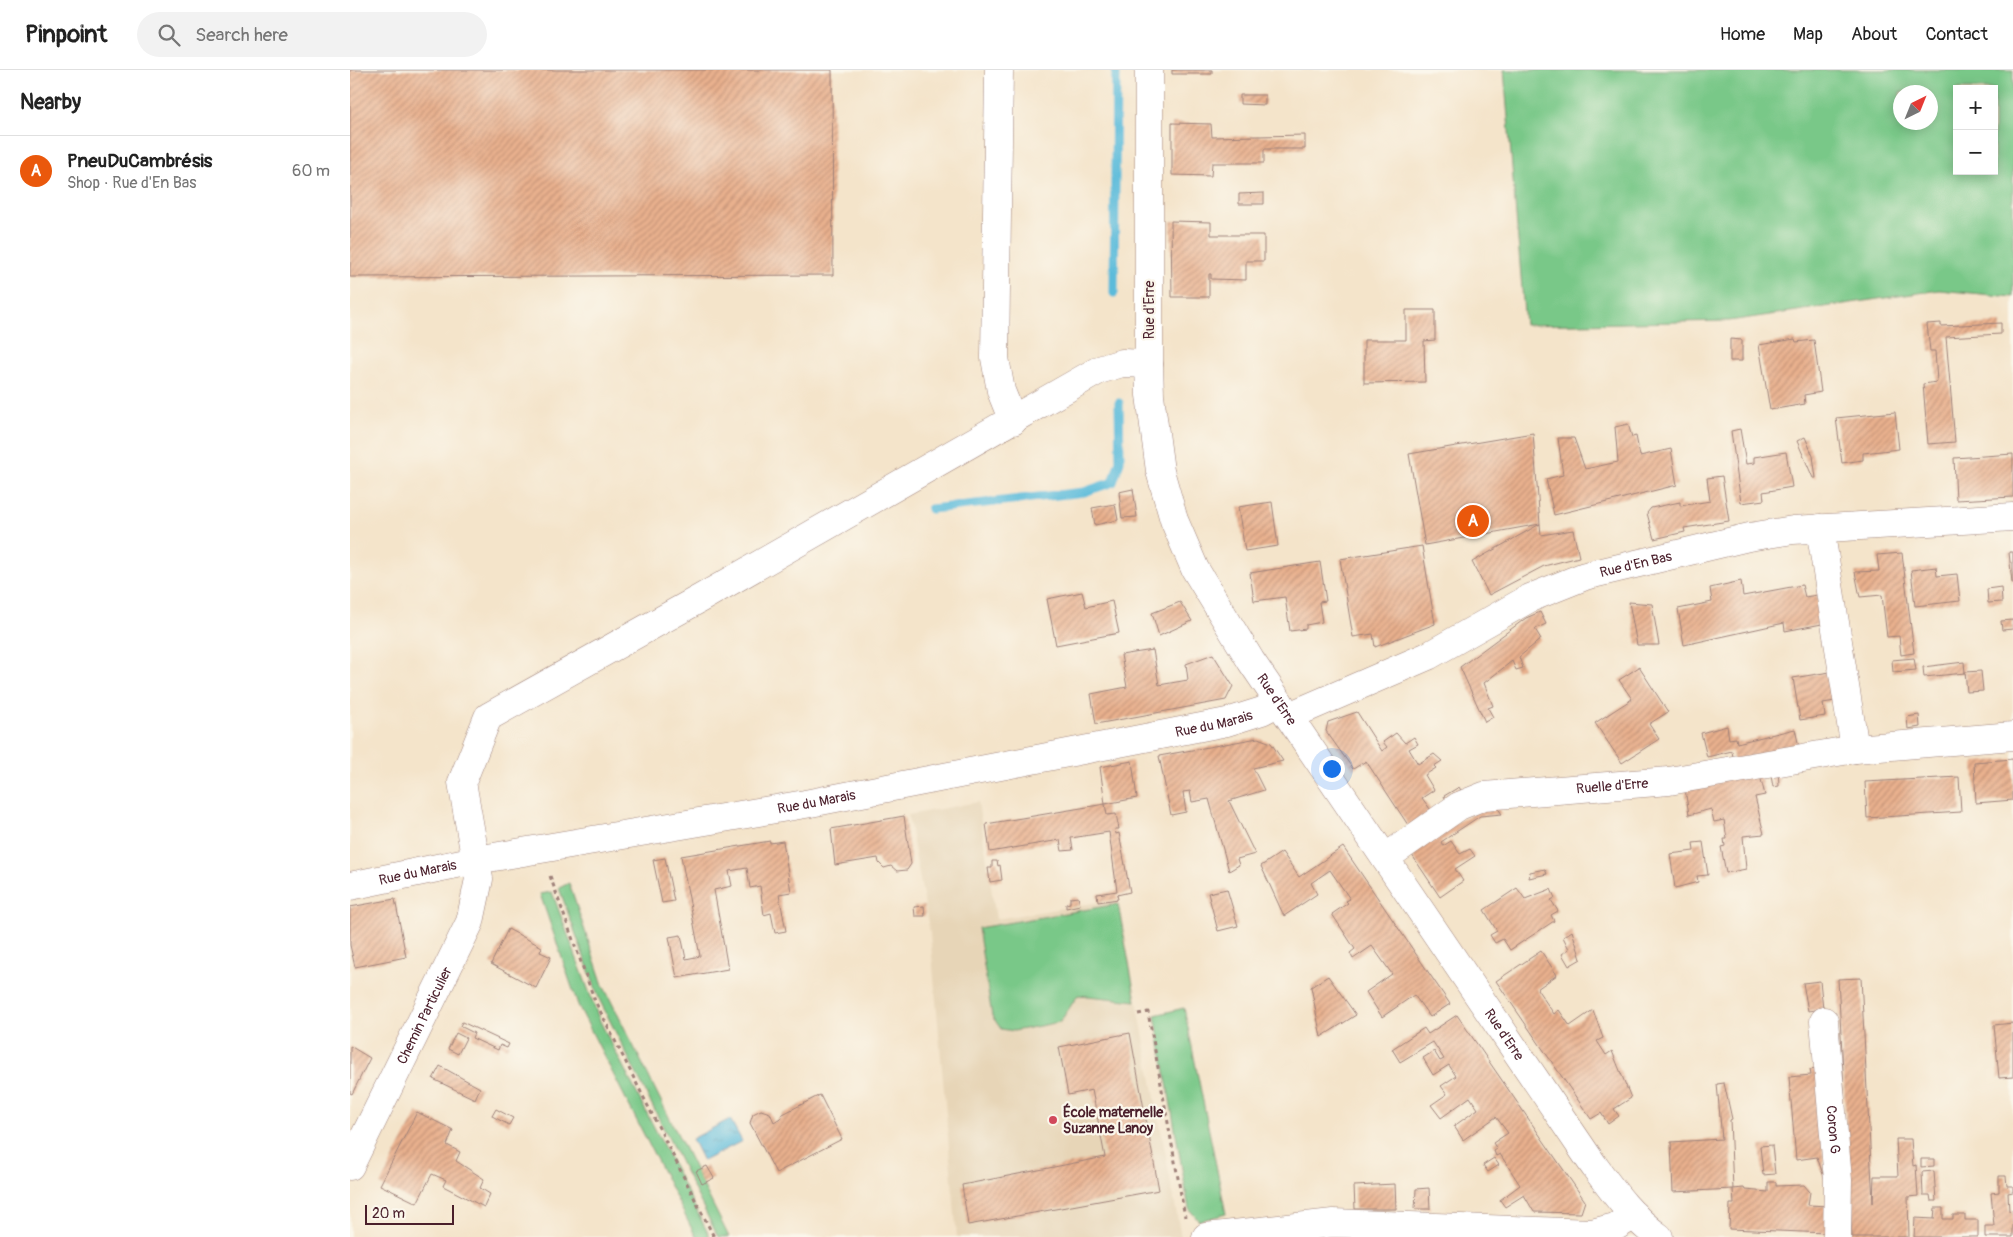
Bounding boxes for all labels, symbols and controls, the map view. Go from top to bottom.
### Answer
search box [137,12,487,57]
text: Pinpoint [25,20,107,49]
icon: search [155,21,183,49]
text: Search here [195,23,288,47]
text: Home [1720,23,1765,46]
text: Map [1793,23,1823,46]
text: About [1851,23,1897,46]
text: Contact [1925,23,1988,46]
north arrow [1893,85,1938,130]
map controls [1953,85,1998,175]
button: + [1953,85,1998,130]
text: Nearby [20,89,81,116]
button: − [1953,130,1998,175]
text: PneuDuCambrésis [67,149,212,173]
text: A [31,161,41,181]
text: 60 m [292,161,330,181]
text: Shop · Rue d'En Bas [67,173,196,193]
street label: Rue d'Erre [1141,281,1158,339]
pin: A [1457,502,1489,540]
street label: Rue d'En Bas [1598,547,1674,581]
street label: Rue d'Erre [1253,671,1300,729]
street label: Rue du Marais [1174,706,1255,741]
your location [1319,756,1345,782]
street label: Ruelle d'Erre [1576,775,1649,797]
street label: Rue du Marais [776,786,858,818]
street label: Rue du Marais [377,856,459,889]
street label: Chemin Particulier [393,964,456,1067]
street label: Rue d'Erre [1481,1006,1528,1064]
place label: École maternelle Suzanne Lanoy [1063,1103,1164,1137]
street label: Coron G [1822,1105,1844,1155]
marker: École maternelle Suzanne Lanoy [1047,1114,1059,1126]
scale bar [365,1202,454,1225]
text: 20 m [372,1205,405,1222]

